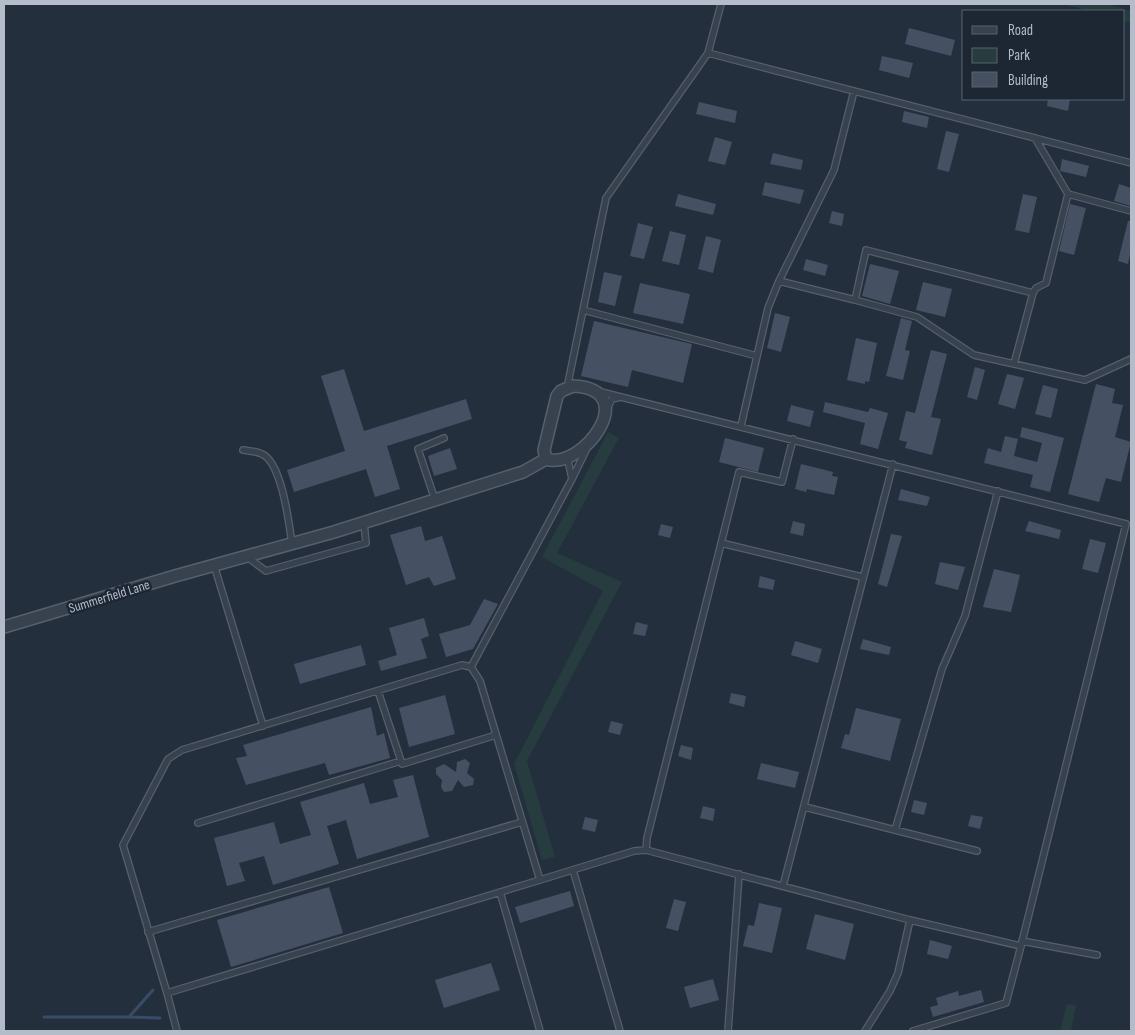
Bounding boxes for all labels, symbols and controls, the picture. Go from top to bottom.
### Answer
legend [962,10,1125,100]
text: Road [1008,21,1033,40]
text: Park [1008,46,1030,65]
text: Building [1008,71,1048,90]
street label: Summerfield Lane [66,576,152,617]

